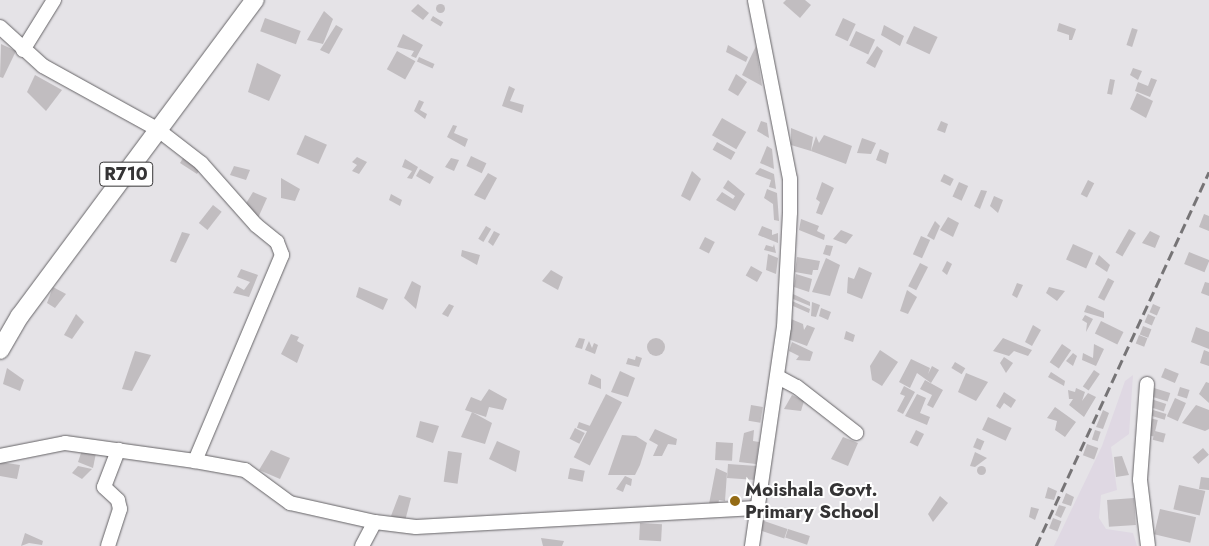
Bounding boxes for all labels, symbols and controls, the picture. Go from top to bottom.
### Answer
road number: R710 [98,158,154,190]
place label: Moishala Govt. Primary School [745,479,879,523]
marker: Moishala Govt. Primary School [729,495,741,507]

